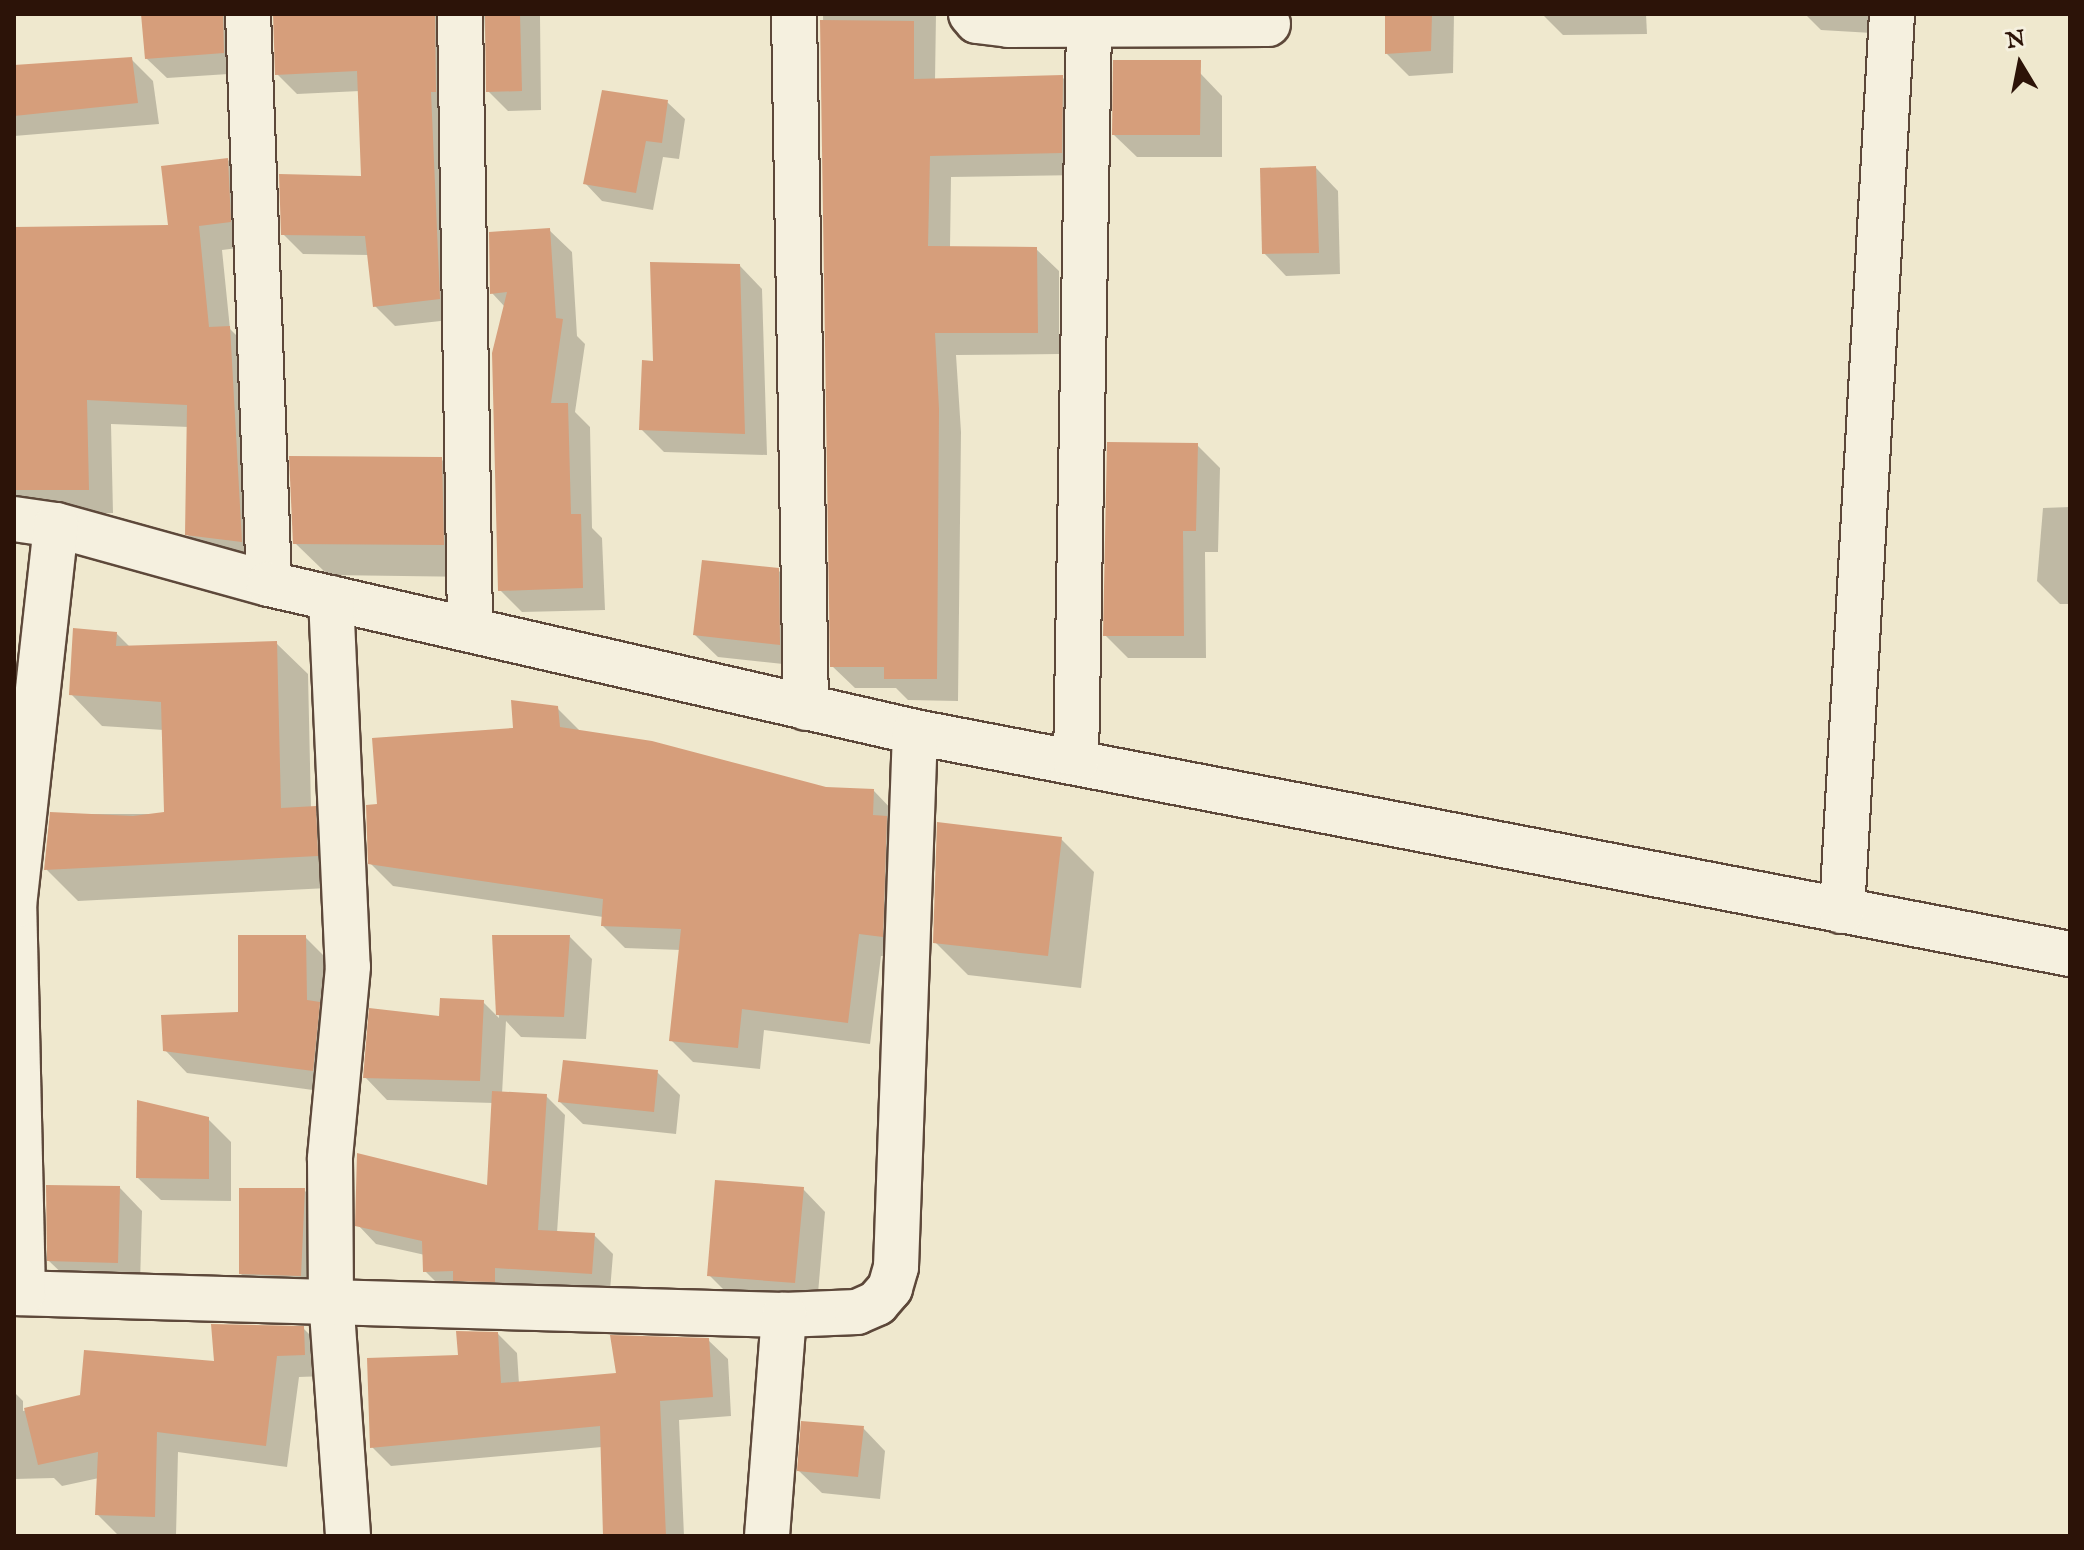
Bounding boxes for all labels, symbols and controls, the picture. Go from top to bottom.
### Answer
north arrow [1980,24,2060,104]
text: N [2004,25,2028,56]

